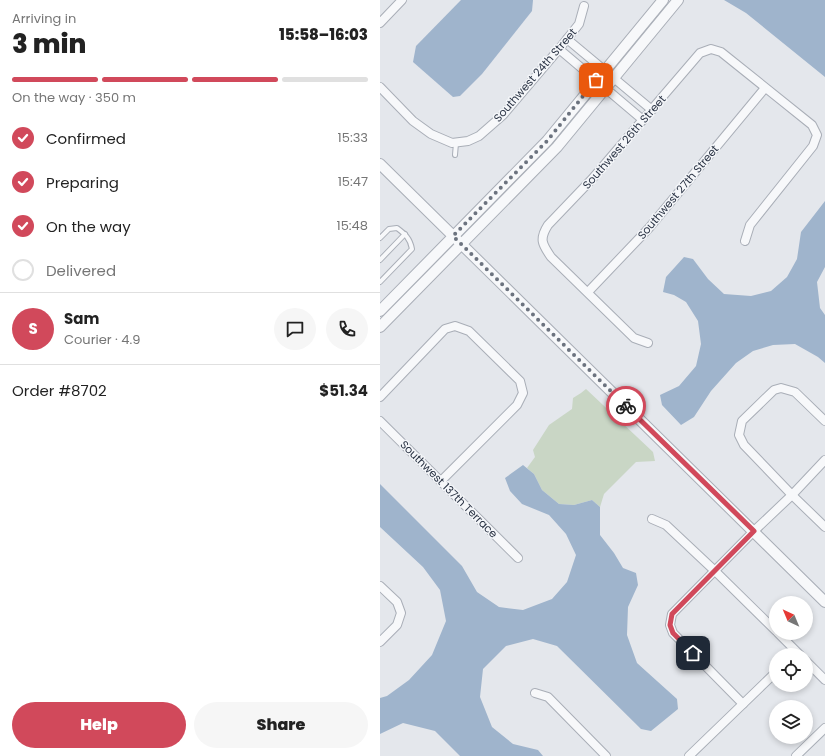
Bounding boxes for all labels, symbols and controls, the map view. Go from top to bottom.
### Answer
text: Arriving in [12,9,76,28]
text: 15:58–16:03 [279,24,368,45]
street label: Southwest 24th Street [490,25,580,125]
text: 3 min [12,26,86,62]
pin [579,63,613,97]
icon: bag [585,69,607,91]
text: On the way · 350 m [12,88,136,107]
street label: Southwest 26th Street [579,92,669,192]
icon: check [12,127,34,149]
text: Confirmed [46,128,126,149]
text: 15:33 [338,128,368,147]
street label: Southwest 27th Street [634,141,722,243]
icon: check [12,171,34,193]
text: Preparing [46,172,119,193]
text: 15:47 [338,172,368,191]
icon: check [12,215,34,237]
text: On the way [46,216,131,237]
text: 15:48 [337,216,368,235]
text: Delivered [46,260,116,281]
text: Sam [64,308,99,329]
button: chat [274,308,316,350]
button: phone [326,308,368,350]
text: S [28,318,38,339]
text: Courier · 4.9 [64,330,140,349]
text: Order #8702 [12,380,107,401]
text: $51.34 [319,380,368,401]
courier [606,386,646,426]
icon: bike [615,395,637,417]
street label: Southwest 137th Terrace [397,437,501,541]
north arrow [769,596,813,640]
map controls [769,596,813,744]
pin [676,636,710,670]
icon: home [682,642,704,664]
button: locate [769,648,813,692]
button: layers [769,700,813,744]
button: Help [12,702,186,748]
button: Share [194,702,368,748]

